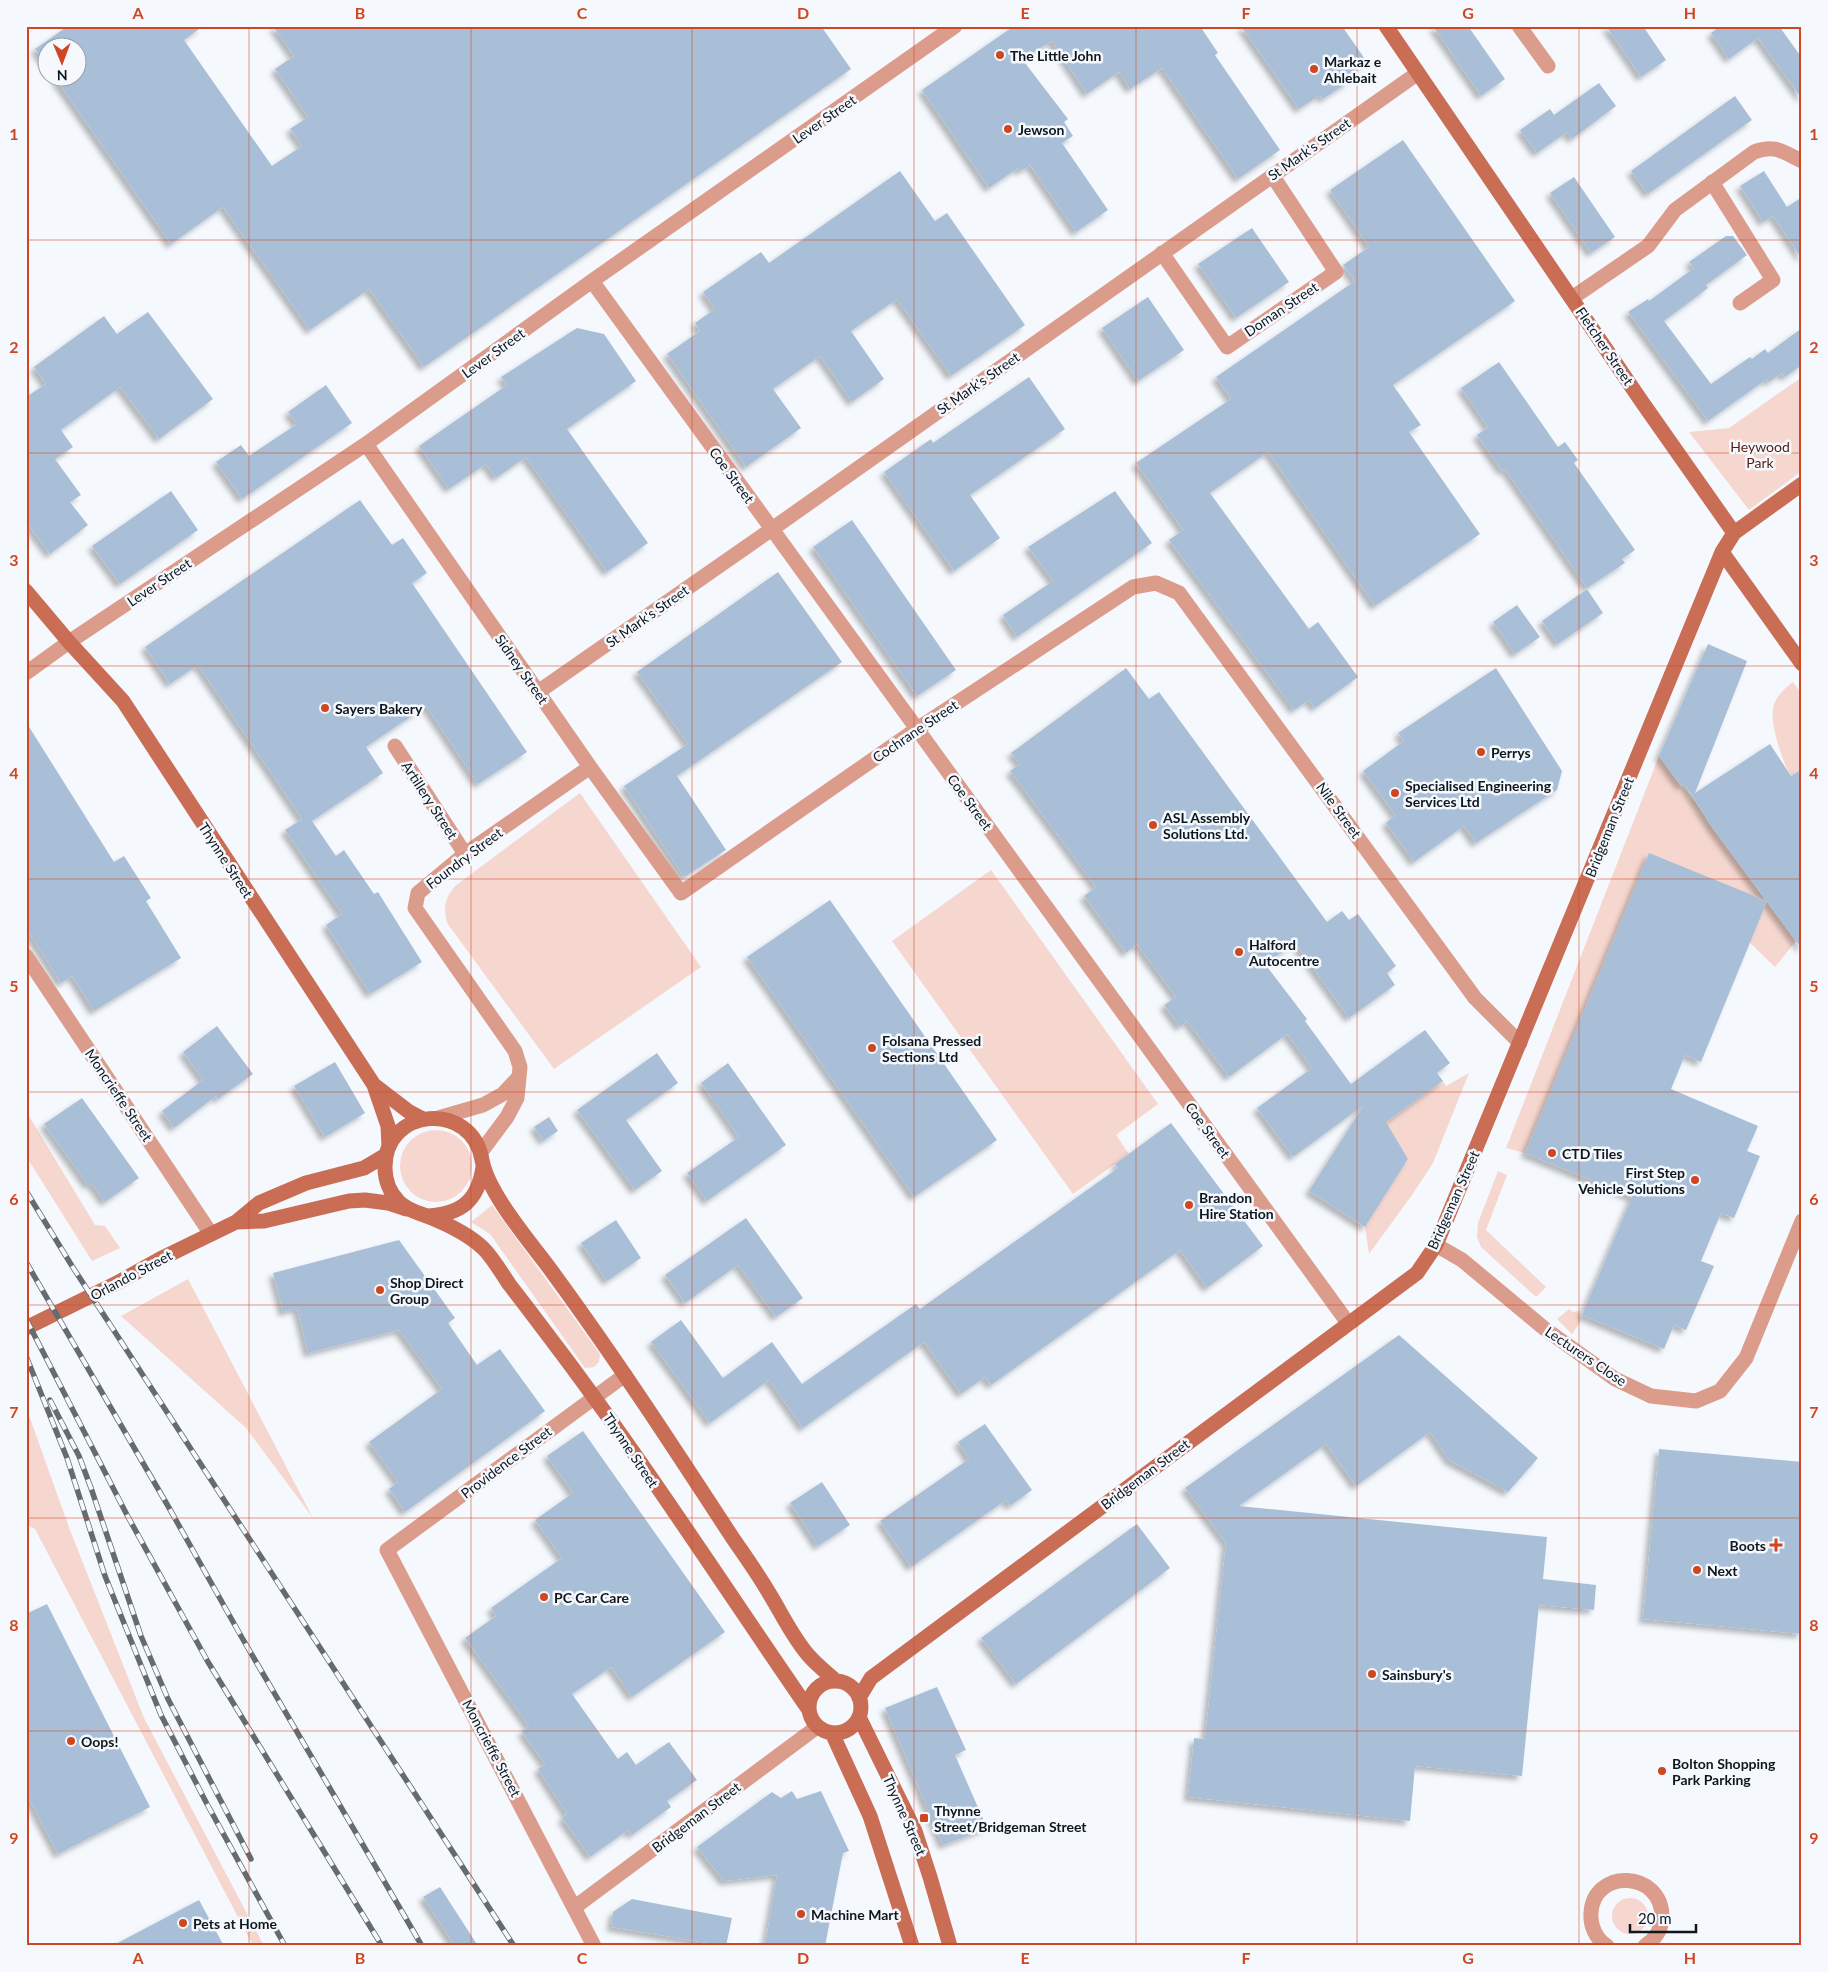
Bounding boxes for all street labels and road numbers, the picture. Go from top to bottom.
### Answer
street label: Lever Street [789,91,859,147]
street label: St Mark's Street [1264,114,1354,184]
street label: Doman Street [1241,278,1321,340]
street label: Fletcher Street [1573,304,1637,388]
street label: Lever Street [458,324,528,382]
street label: St Mark's Street [933,348,1023,418]
street label: Coe Street [706,444,758,506]
street label: Lever Street [124,554,194,610]
street label: St Mark's Street [602,581,692,651]
street label: Sidney Street [492,631,552,707]
street label: Cochrane Street [869,696,961,766]
street label: Artillery Street [398,758,462,842]
street label: Coe Street [944,771,996,833]
street label: Bridgeman Street [1581,774,1637,880]
street label: Nile Street [1313,779,1365,841]
street label: Thynne Street [195,819,257,901]
street label: Foundry Street [422,824,506,892]
street label: Moncrieffe Street [82,1046,156,1144]
street label: Coe Street [1182,1099,1234,1161]
street label: Bridgeman Street [1424,1148,1482,1252]
street label: Orlando Street [87,1246,175,1304]
street label: Lecturers Close [1542,1323,1630,1389]
street label: Thynne Street [600,1409,662,1491]
street label: Providence Street [457,1422,555,1502]
street label: Bridgeman Street [1097,1435,1193,1513]
street label: Moncrieffe Street [459,1696,525,1800]
street label: Thynne Street [880,1772,930,1858]
street label: Bridgeman Street [648,1778,744,1856]

